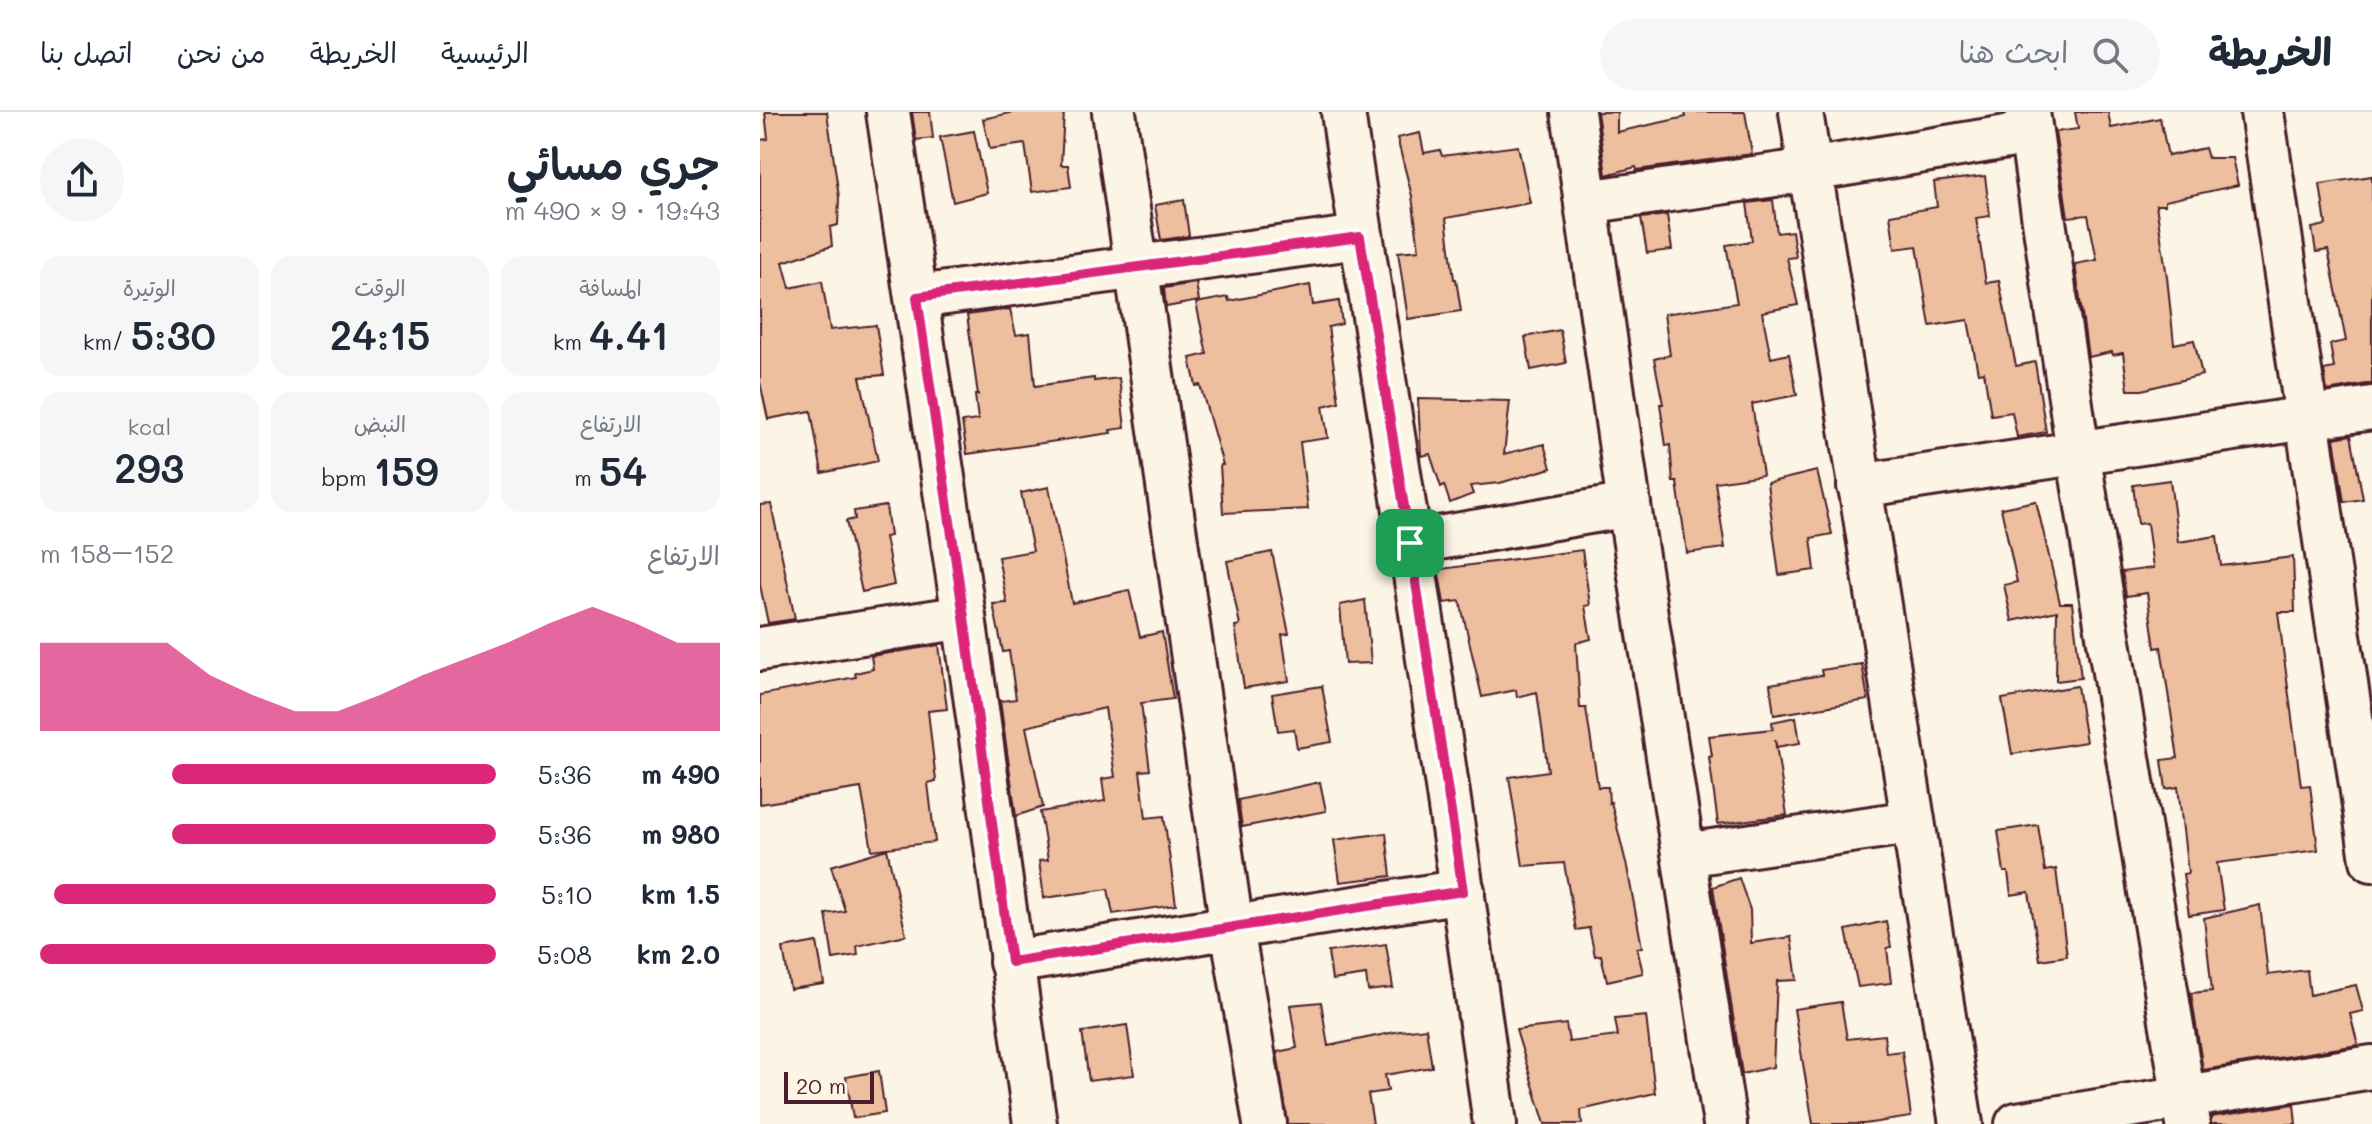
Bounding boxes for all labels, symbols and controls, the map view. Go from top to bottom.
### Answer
search box [1600,19,2160,91]
text: الخريطة [2208,26,2332,76]
text: ابحث هنا [1958,31,2068,71]
icon: search [2088,33,2132,77]
text: اتصل بنا [40,34,133,70]
text: من نحن [177,34,266,70]
text: الخريطة [310,34,397,70]
text: الرئيسية [441,34,529,70]
text: جري مسائي [506,134,720,191]
button: share [40,138,124,222]
text: 19:43 · 9 × 490 m [505,193,720,227]
text: الوتيرة [123,273,176,302]
text: الوقت [354,273,406,302]
text: المسافة [579,273,642,302]
text: 5:30 [131,308,216,360]
text: 24:15 [330,308,430,360]
text: 4.41 [589,308,668,360]
text: /km [83,327,131,356]
text: km [553,327,589,356]
text: النبض [354,409,406,438]
text: الارتفاع [580,409,642,438]
text: kcal [127,412,171,441]
text: 293 [114,441,184,493]
text: 159 [374,444,439,496]
text: 54 [599,444,647,496]
text: bpm [321,463,374,492]
text: m [574,463,599,492]
pin [1376,509,1444,577]
icon: arrive [1388,521,1432,565]
text: 152–158 m [40,536,174,570]
text: الارتفاع [647,538,720,572]
text: 5:36 [538,757,592,791]
text: 490 m [641,757,720,791]
text: 5:36 [538,817,592,851]
text: 980 m [642,817,720,851]
text: 5:10 [541,877,592,911]
text: 1.5 km [641,877,720,911]
text: 5:08 [537,937,592,971]
text: 2.0 km [637,937,720,971]
scale bar [784,1068,874,1104]
text: 20 m [796,1071,846,1100]

